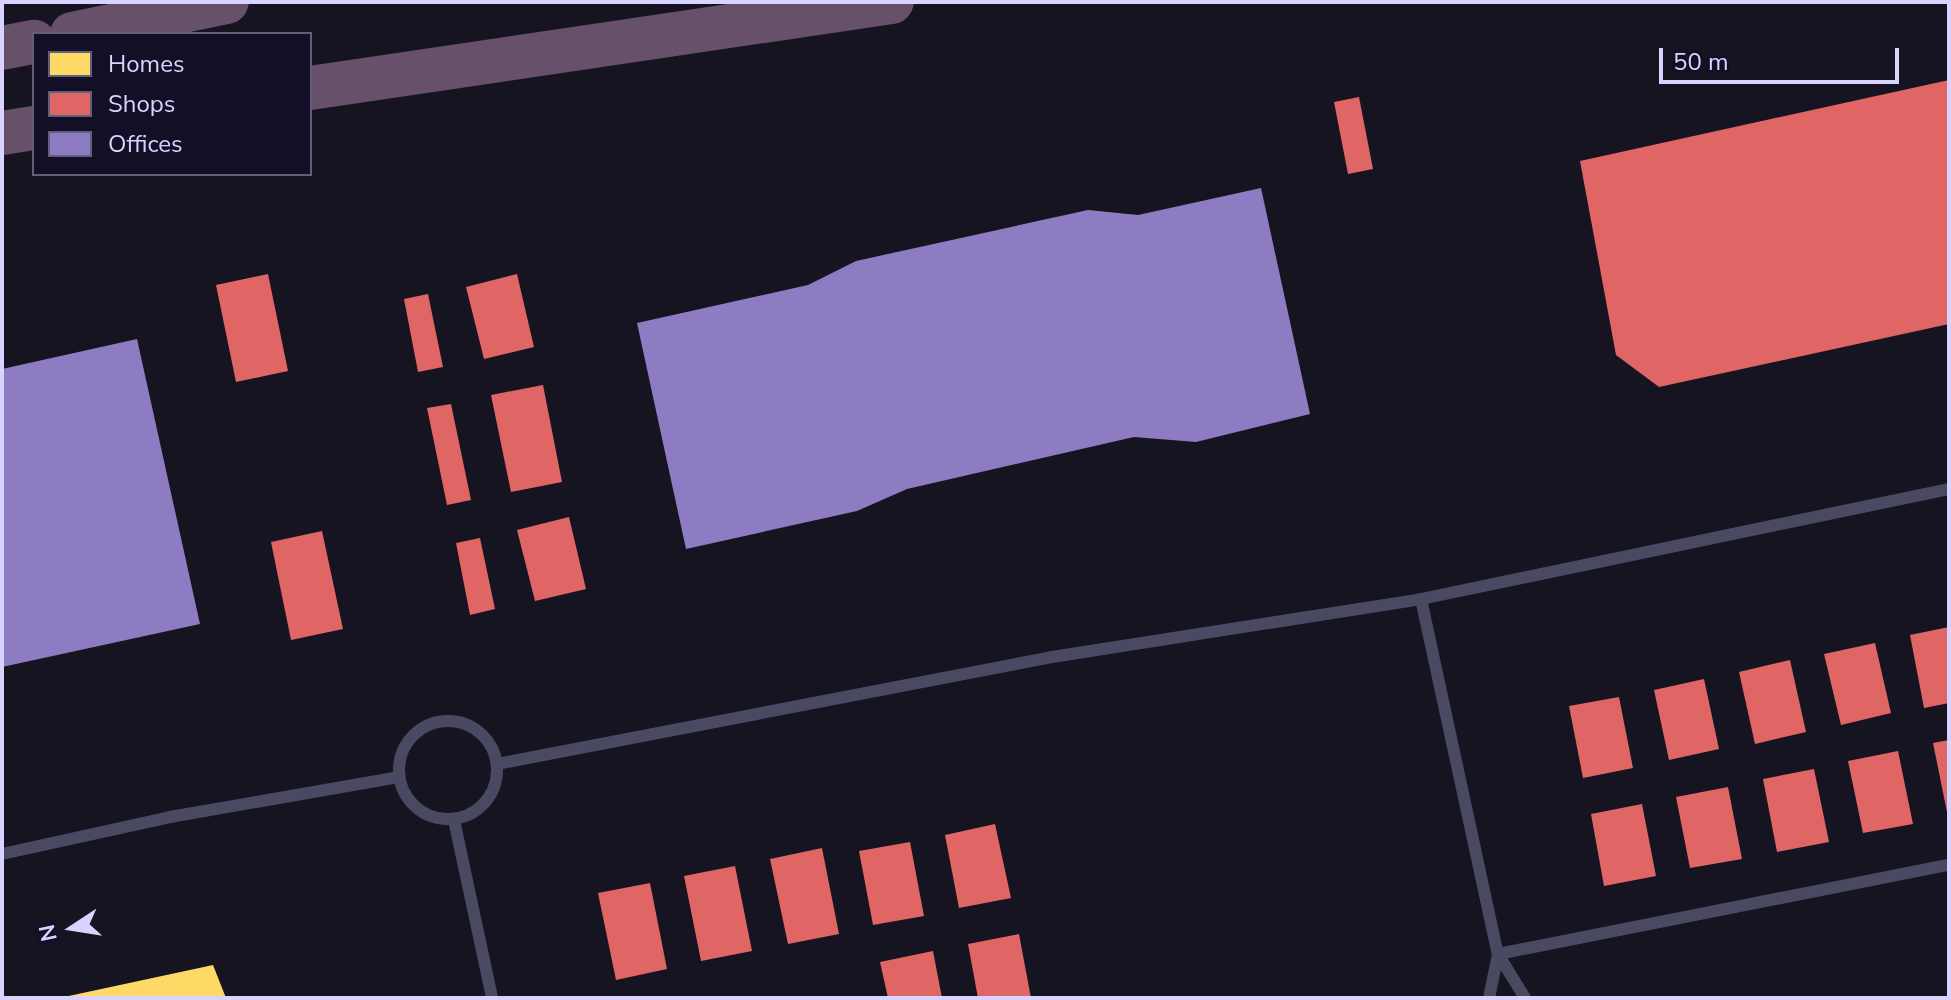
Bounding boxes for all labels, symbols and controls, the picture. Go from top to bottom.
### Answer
legend [32,32,312,176]
scale bar [1663,32,1903,82]
text: 50 m [1673,46,1729,78]
text: Homes [108,48,184,80]
text: Shops [108,88,175,120]
text: Offices [108,128,183,160]
north arrow [32,888,112,968]
text: N [32,922,65,944]

